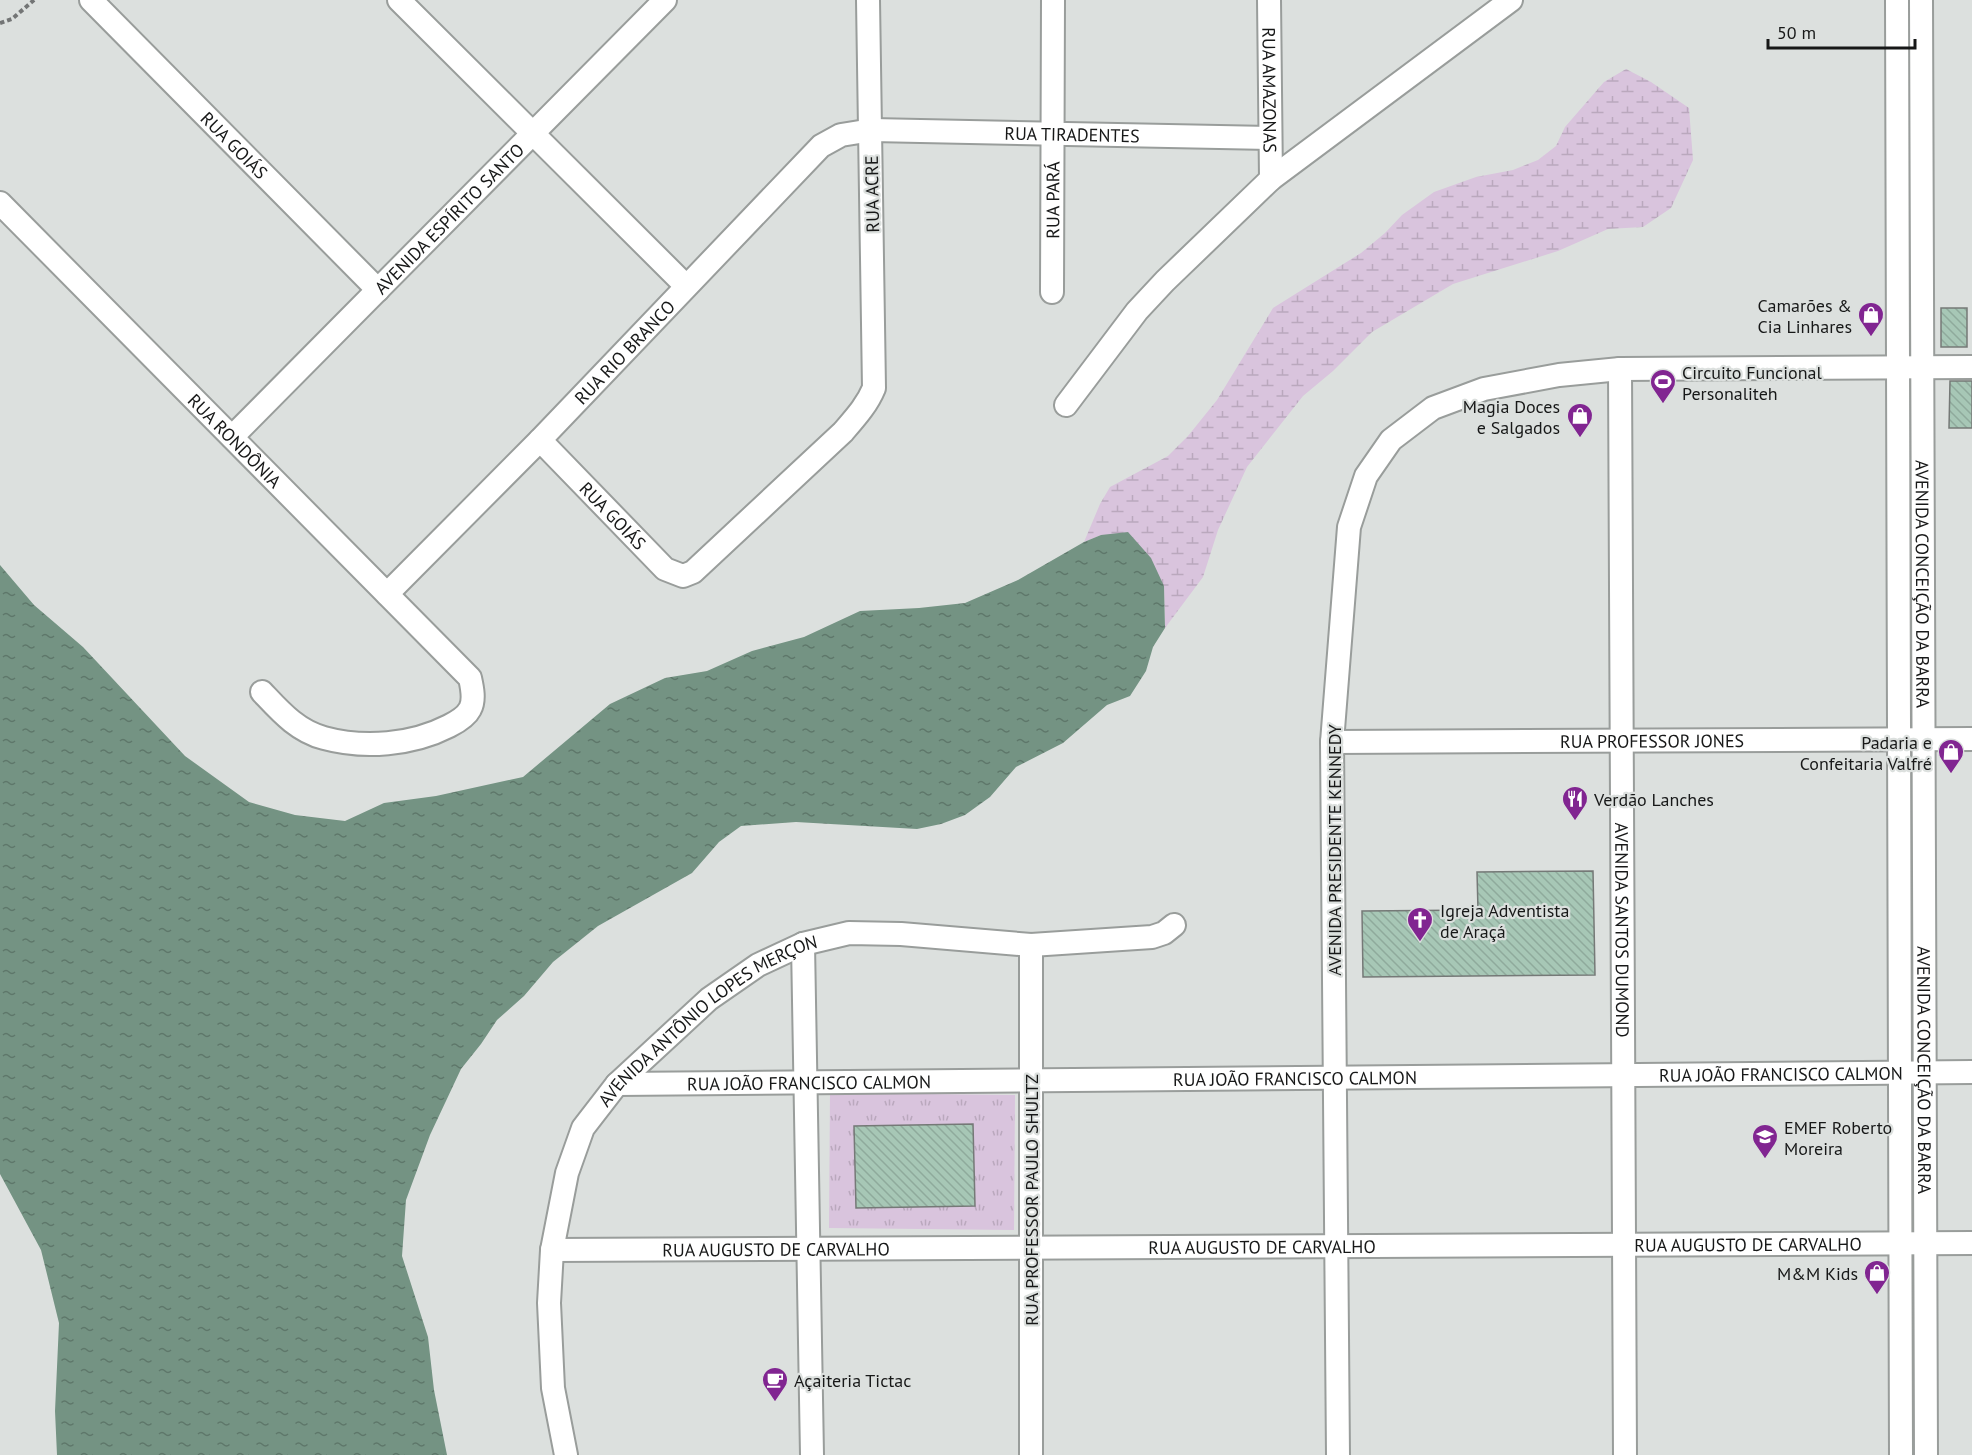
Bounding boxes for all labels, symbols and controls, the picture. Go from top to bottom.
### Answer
scale bar [1768,12,1915,50]
text: 50 m [1777,21,1816,44]
street label: RUA AMAZONAS [1258,27,1282,153]
street label: RUA GOIÁS [196,106,273,184]
street label: RUA TIRADENTES [1004,121,1140,147]
street label: AVENIDA ESPÍRITO SANTO [369,138,529,299]
street label: RUA ACRE [860,155,884,233]
street label: RUA PARÁ [1041,161,1064,239]
place label: Camarões & Cia Linhares [1758,294,1852,338]
street label: RUA RIO BRANCO [569,295,679,409]
shop icon: Camarões & Cia Linhares [1856,300,1886,338]
place label: Circuito Funcional Personaliteh [1682,361,1822,405]
sports icon: Circuito Funcional Personaliteh [1648,367,1678,405]
street label: RUA RONDÔNIA [183,388,287,493]
place label: Magia Doces e Salgados [1463,395,1560,439]
shop icon: Magia Doces e Salgados [1565,401,1595,439]
street label: AVENIDA CONCEIÇÃO DA BARRA [1911,460,1935,708]
street label: RUA GOIÁS [575,477,651,554]
street label: AVENIDA PRESIDENTE KENNEDY [1323,724,1346,976]
street label: RUA PROFESSOR JONES [1560,729,1744,752]
place label: Padaria e Confeitaria Valfré [1800,731,1932,775]
shop icon: Padaria e Confeitaria Valfré [1936,737,1966,775]
restaurant icon: Verdão Lanches [1560,784,1590,822]
place label: Verdão Lanches [1593,788,1714,811]
street label: AVENIDA SANTOS DUMOND [1611,822,1635,1038]
place label: Igreja Adventista de Araçá [1440,899,1569,943]
church icon: Igreja Adventista de Araçá [1405,905,1435,943]
street label: AVENIDA ANTÔNIO LOPES MERÇON [593,930,819,1111]
street label: AVENIDA CONCEIÇÃO DA BARRA [1913,946,1937,1194]
street label: RUA JOÃO FRANCISCO CALMON [1659,1061,1903,1086]
street label: RUA JOÃO FRANCISCO CALMON [1173,1065,1417,1091]
street label: RUA JOÃO FRANCISCO CALMON [687,1070,931,1095]
street label: RUA PROFESSOR PAULO SHULTZ [1020,1074,1043,1326]
place label: EMEF Roberto Moreira [1784,1116,1892,1160]
school or university icon: EMEF Roberto Moreira [1750,1122,1780,1160]
street label: RUA AUGUSTO DE CARVALHO [1634,1232,1862,1256]
street label: RUA AUGUSTO DE CARVALHO [1148,1234,1376,1259]
street label: RUA AUGUSTO DE CARVALHO [662,1237,890,1261]
shop icon: M&M Kids [1862,1258,1892,1296]
place label: M&M Kids [1777,1262,1858,1285]
cafe icon: Açaiteria Tictac [760,1365,790,1403]
place label: Açaiteria Tictac [794,1369,911,1392]

